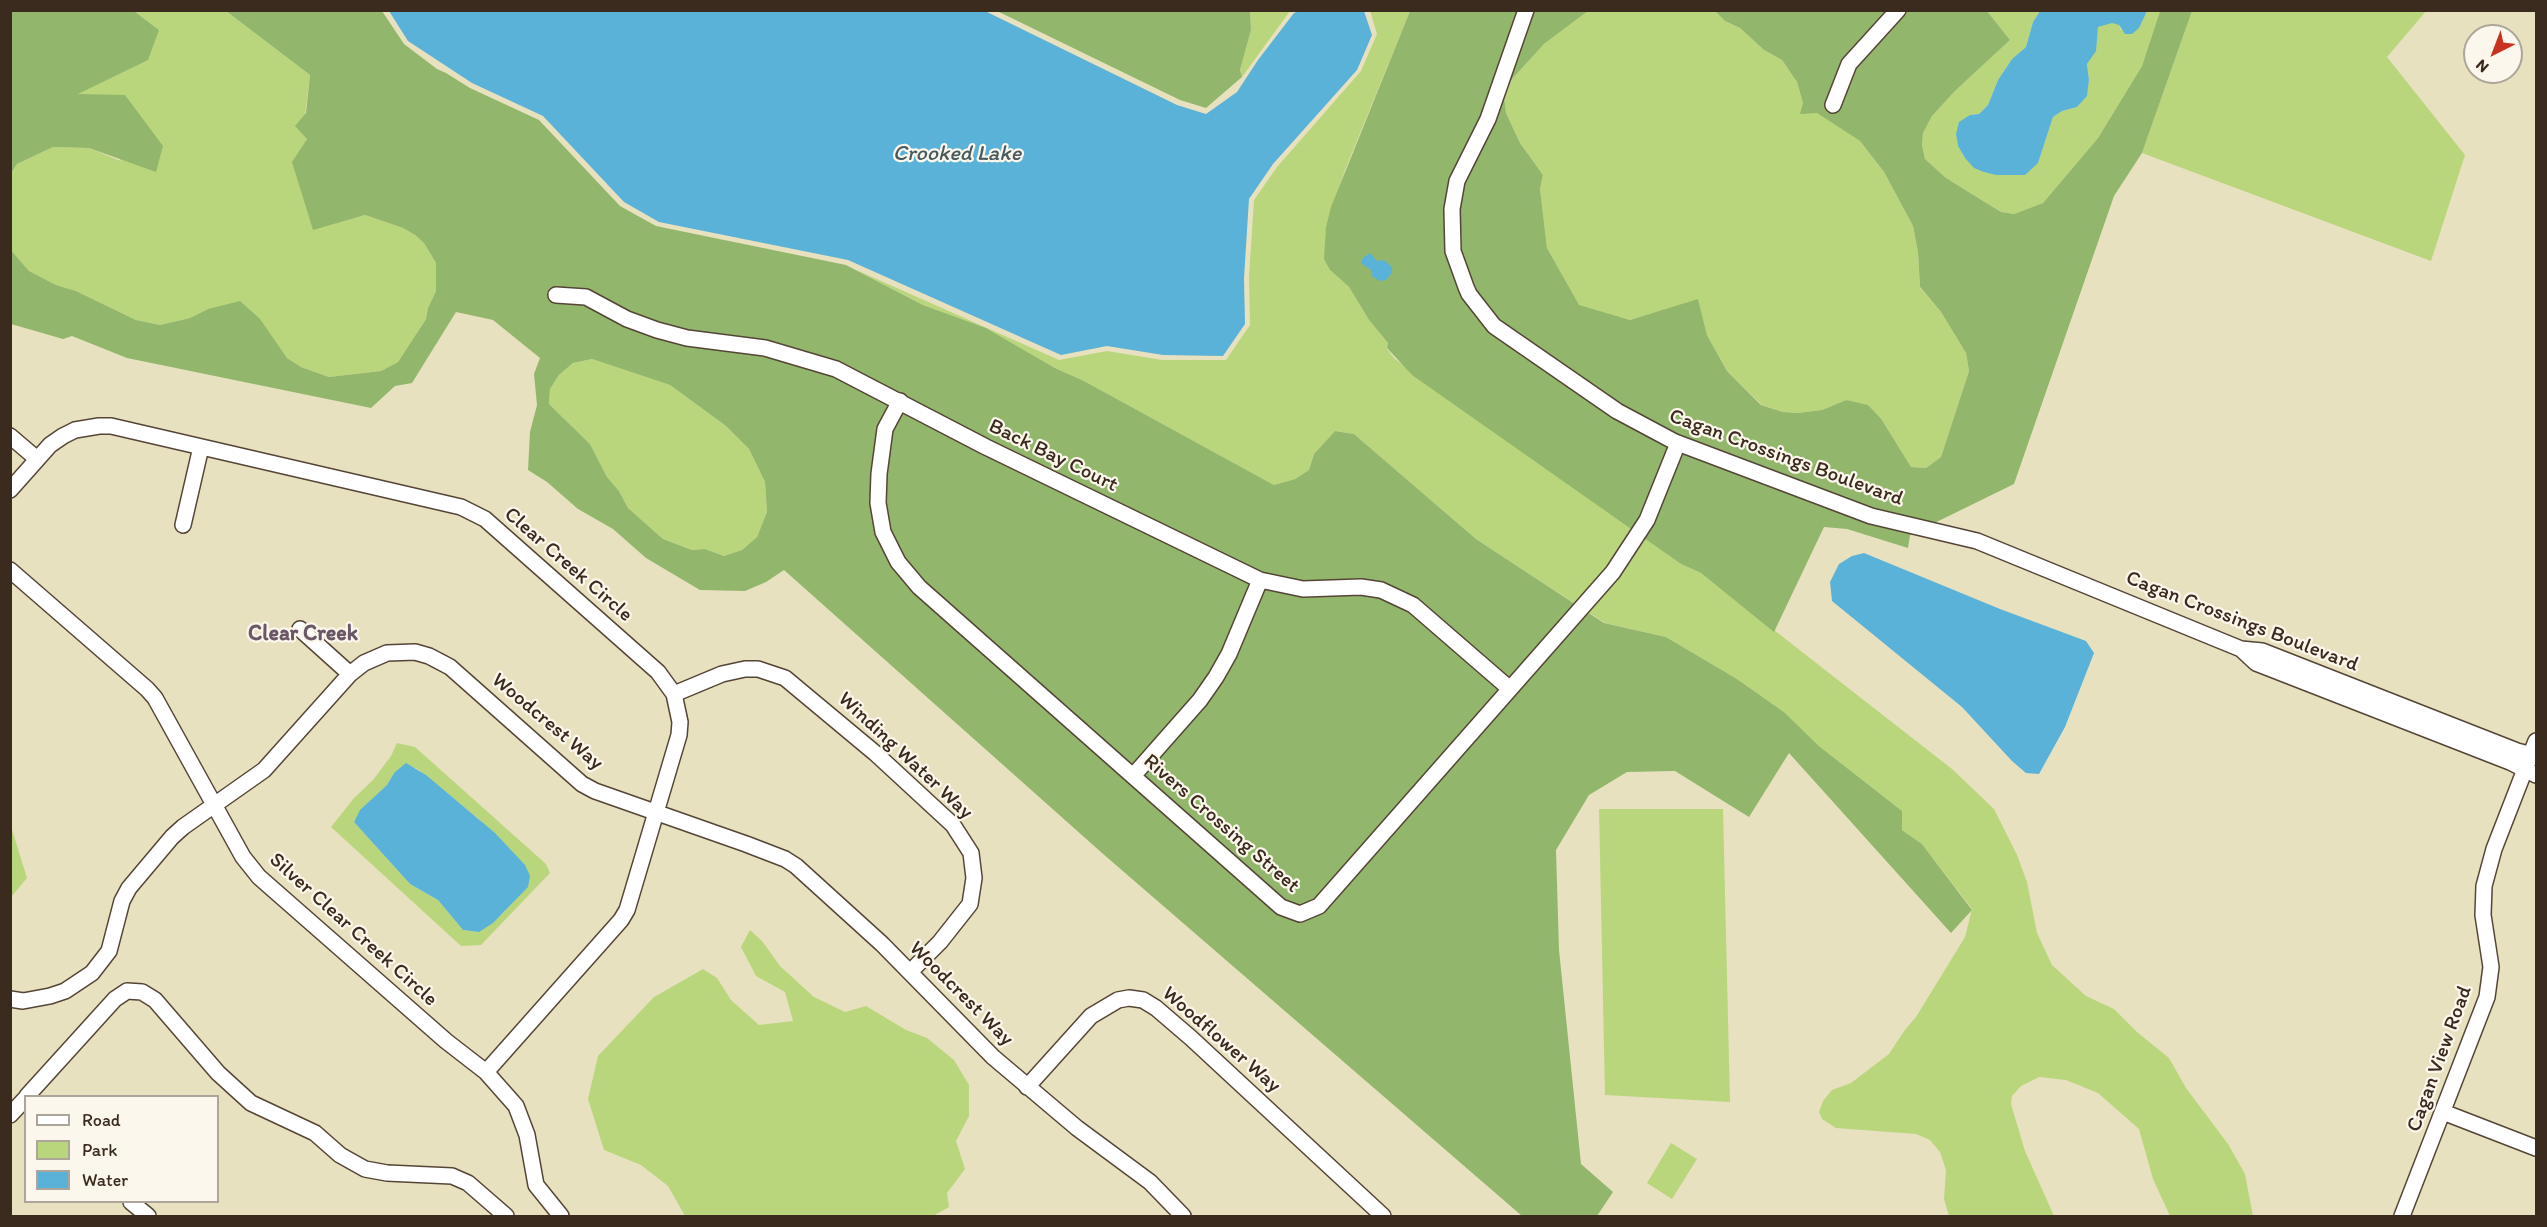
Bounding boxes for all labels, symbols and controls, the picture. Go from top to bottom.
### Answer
north arrow [2463,24,2523,84]
text: N [2472,56,2492,77]
water label: Crooked Lake [893,141,1021,167]
street label: Cagan Crossings Boulevard [1666,404,1906,512]
street label: Back Bay Court [984,414,1122,498]
street label: Clear Creek Circle [499,502,637,628]
street label: Cagan Crossings Boulevard [2122,566,2362,678]
district label: Clear Creek [248,621,358,647]
street label: Woodcrest Way [486,668,608,776]
street label: Winding Water Way [832,687,978,825]
street label: Rivers Crossing Street [1138,749,1304,899]
street label: Silver Clear Creek Circle [264,848,442,1012]
street label: Woodcrest Way [903,936,1019,1052]
street label: Woodflower Way [1156,981,1286,1099]
street label: Cagan View Road [2402,983,2478,1135]
legend [24,1095,219,1203]
text: Road [82,1109,121,1131]
text: Park [82,1139,117,1161]
text: Water [82,1169,128,1191]

